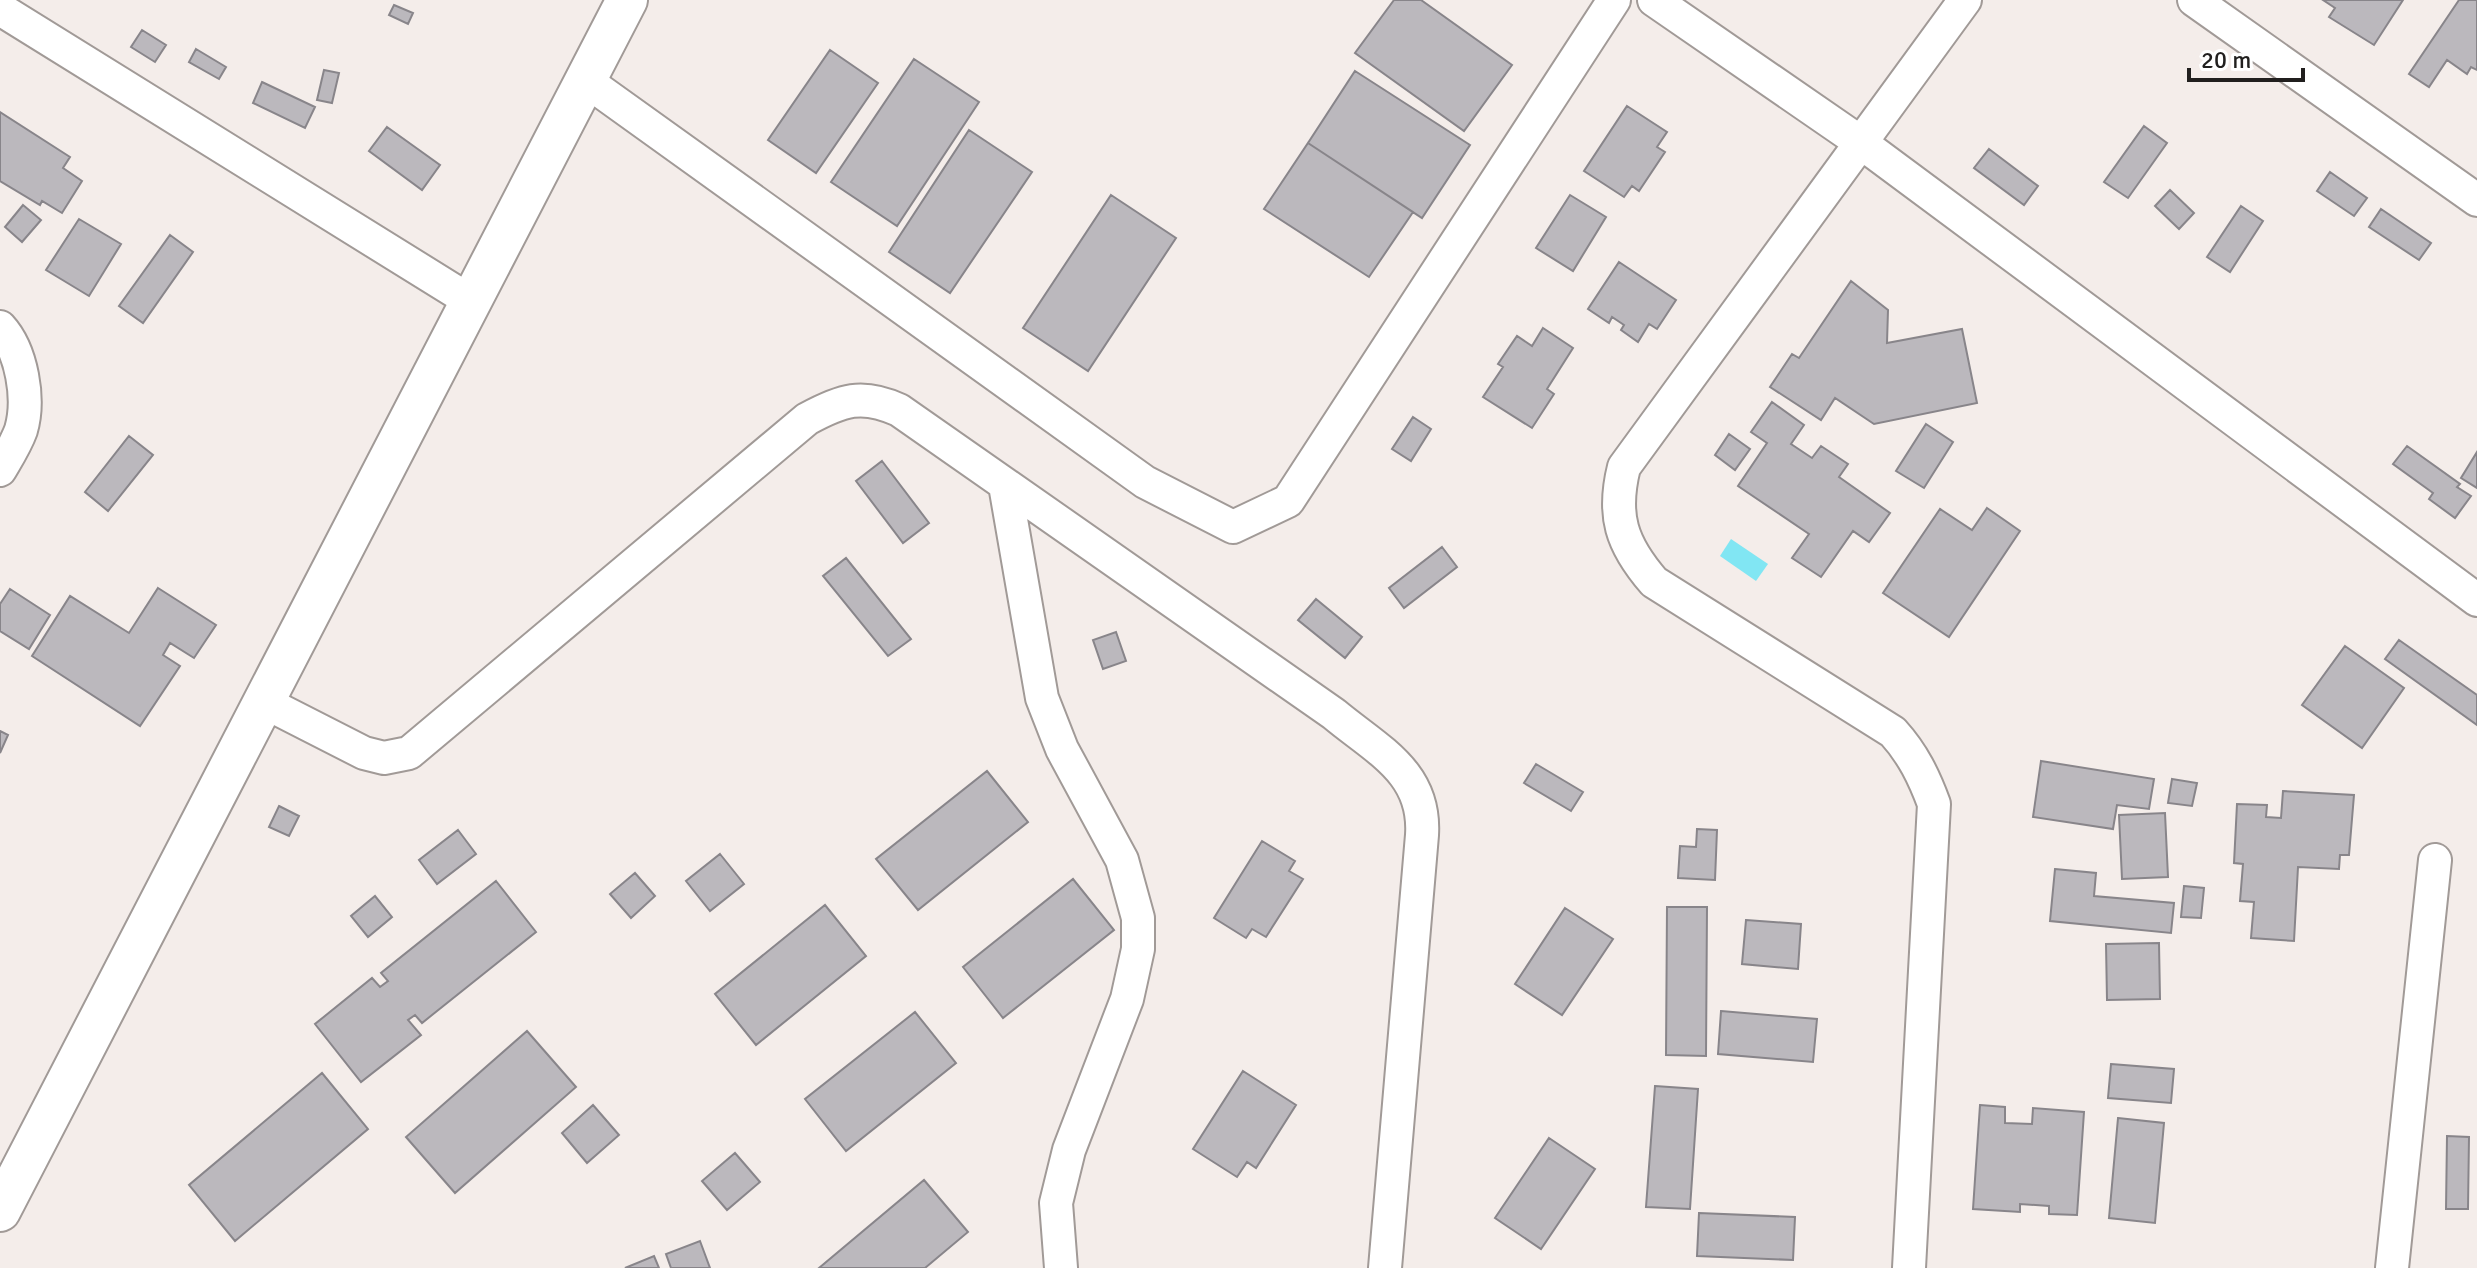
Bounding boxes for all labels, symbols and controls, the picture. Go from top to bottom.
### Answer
scale bar [2189,32,2303,82]
text: 20 m [2201,45,2251,75]

